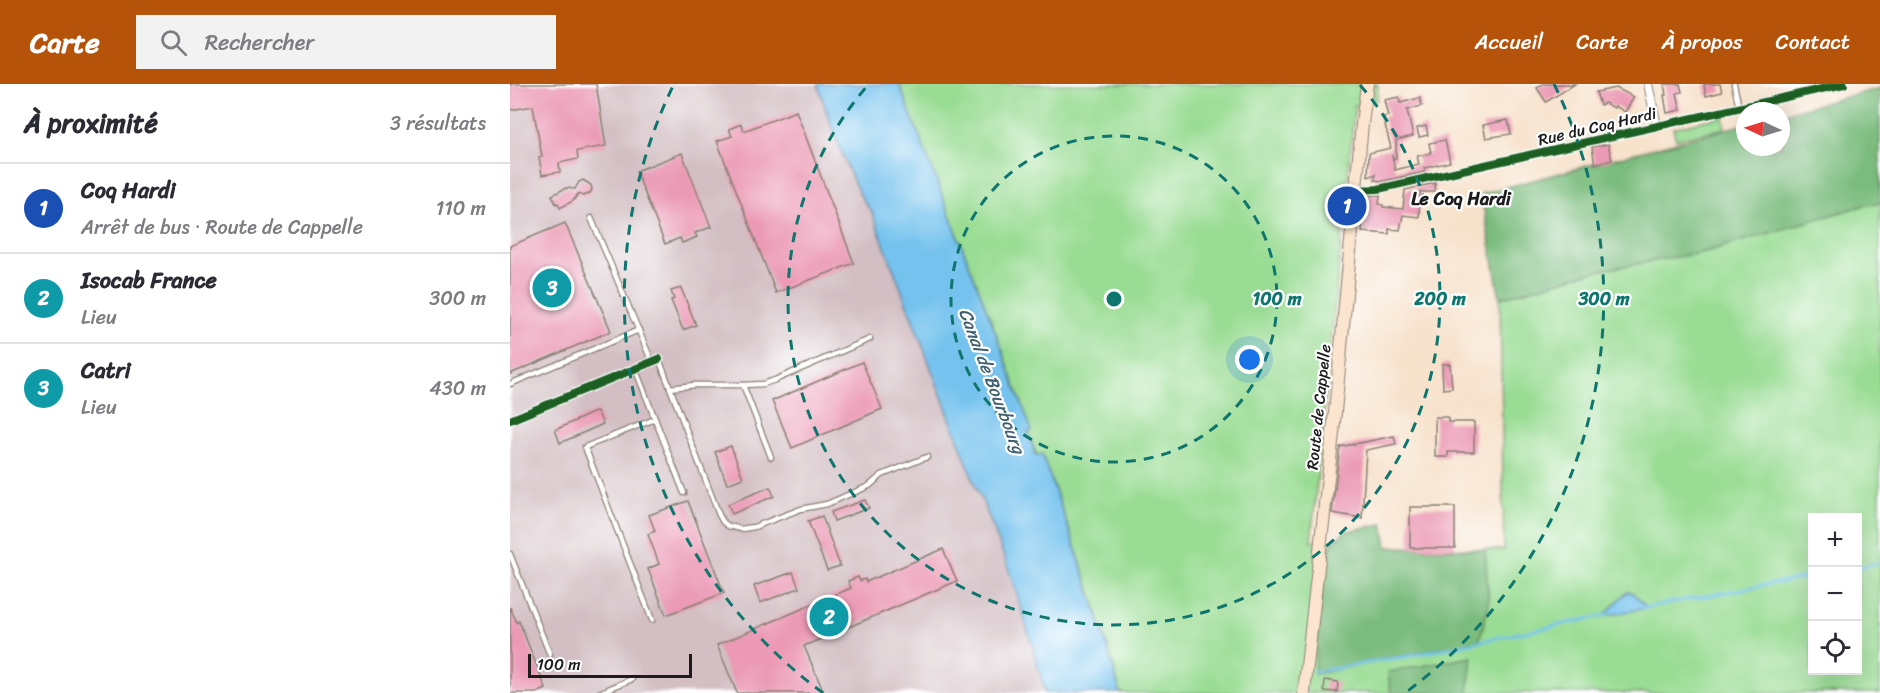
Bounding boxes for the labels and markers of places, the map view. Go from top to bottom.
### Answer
pin: 1 [1328,184,1366,228]
pin: 3 [532,266,572,310]
centre of rings [1104,289,1124,309]
pin: 2 [810,594,848,640]

